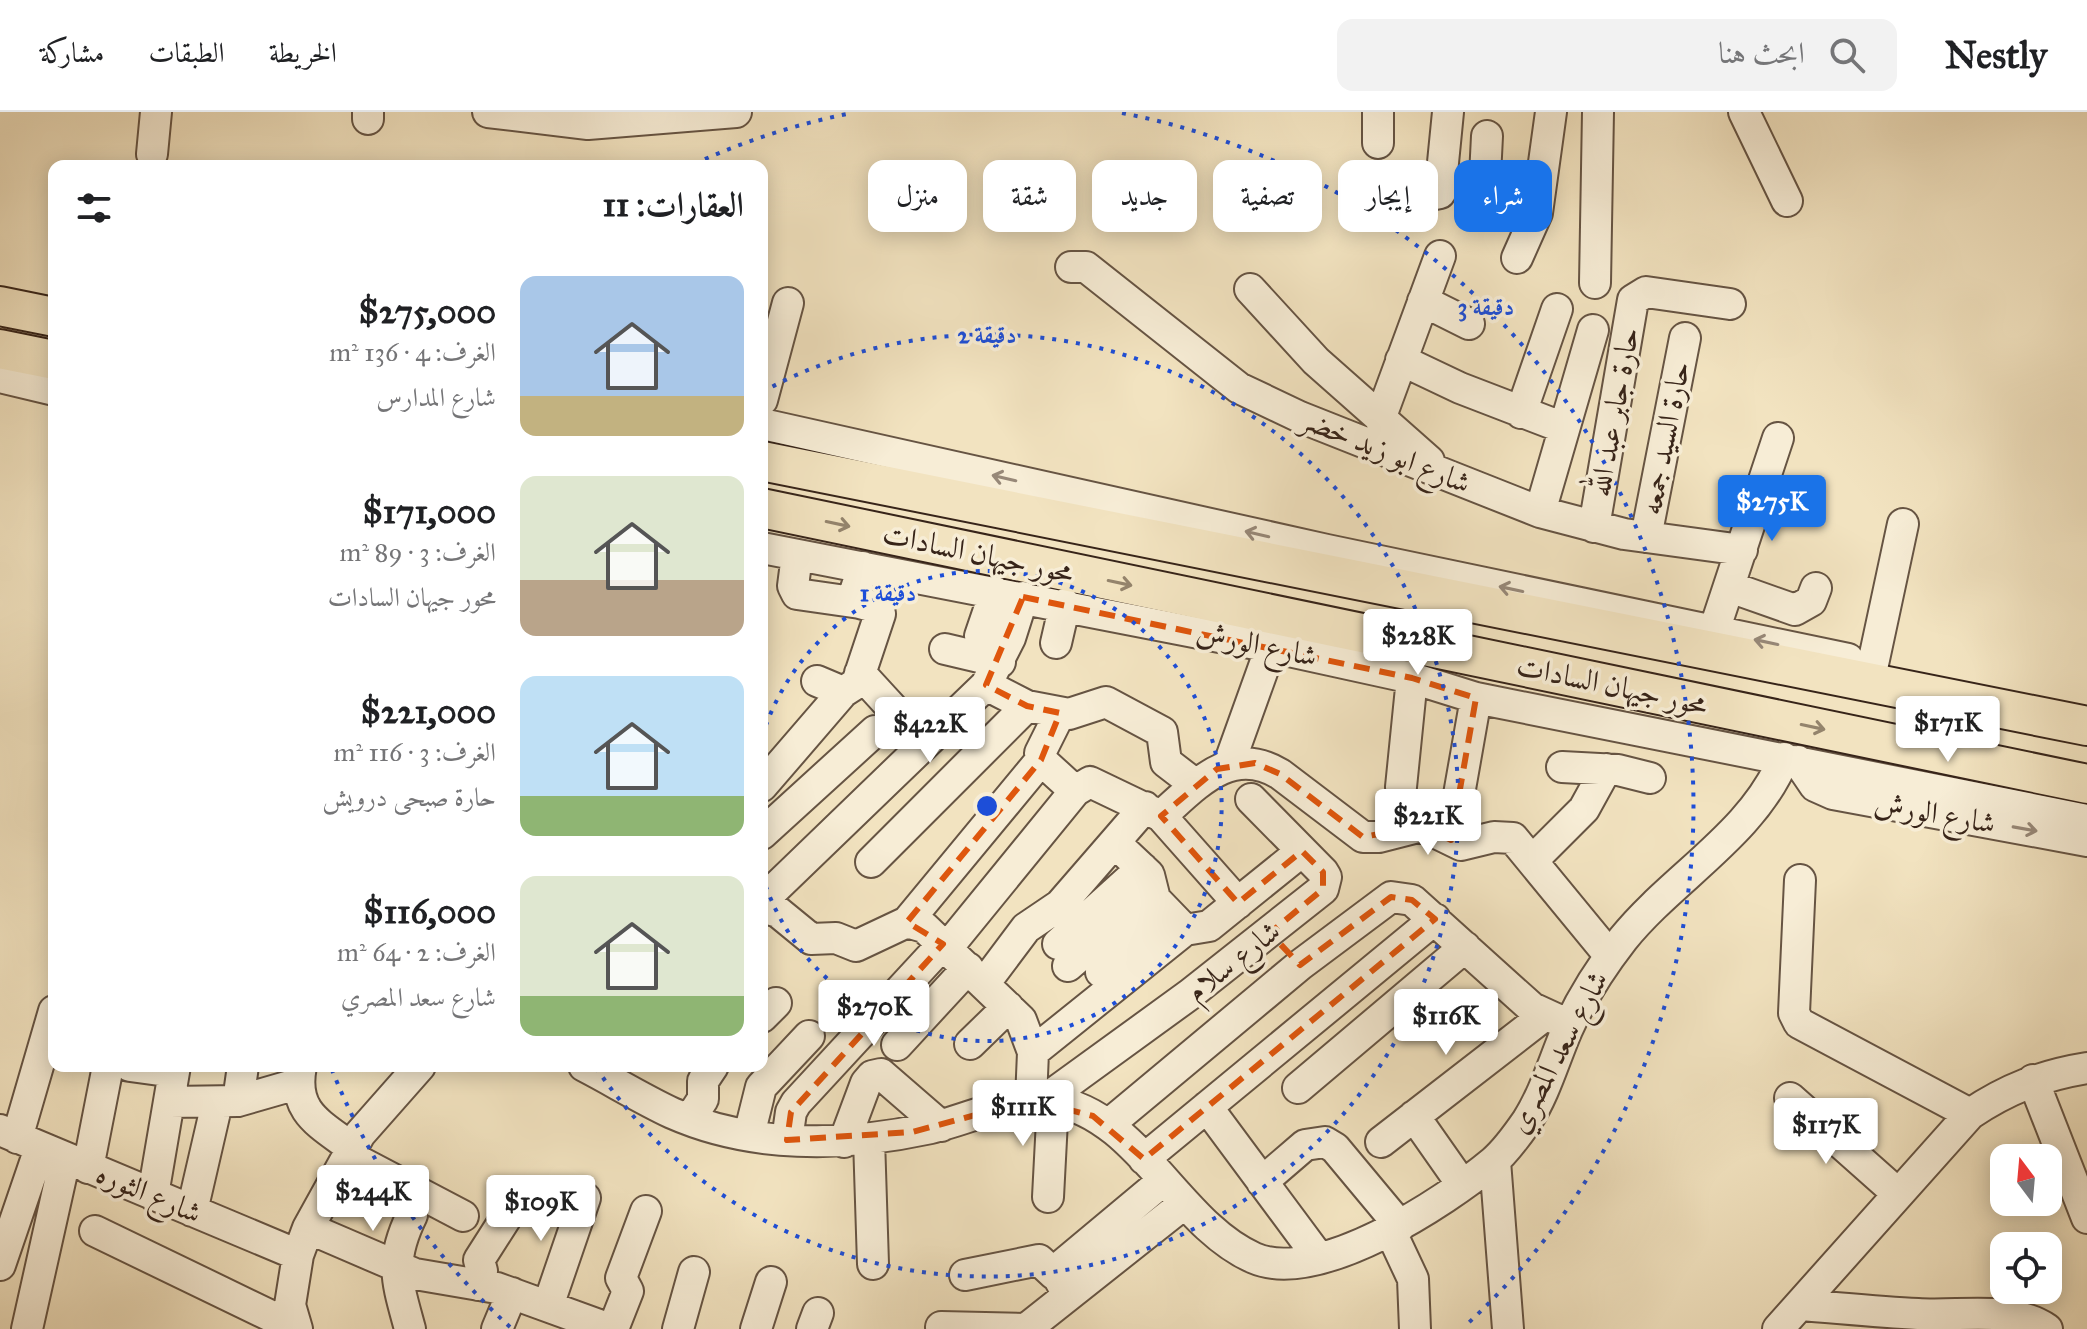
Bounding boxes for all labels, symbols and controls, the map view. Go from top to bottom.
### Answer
search box [1337,19,1897,91]
text: Nestly [1945,32,2047,78]
icon: search [1825,33,1869,77]
text: مشاركة [40,35,104,70]
text: الطبقات [148,35,225,70]
text: الخريطة [269,35,337,70]
text: ابحث هنا [1718,35,1805,71]
chip: منزل [868,160,967,232]
chip: شقة [983,160,1076,232]
chip: جديد [1092,160,1197,232]
chip: تصفية [1213,160,1322,232]
chip: إيجار [1338,160,1438,232]
chip: شراء [1454,160,1552,232]
text: العقارات: 11 [602,184,744,225]
icon: filters [72,186,116,230]
text: $275,000 [359,291,496,332]
text: 3 دقيقة [1458,292,1514,322]
icon: home [584,308,680,404]
text: 2 دقيقة [958,320,1016,350]
street label: حارة جابر عبد الله [1576,324,1647,499]
text: الغرف: 4 · 136 m² [329,336,496,368]
street label: حارة السيد جمعه [1632,358,1698,518]
text: شارع المدارس [376,381,496,413]
street label: شارع ابو زيد خضر [1291,400,1476,508]
one-way arrow [991,470,1017,485]
pin: $275K [1716,475,1828,543]
text: $275K [1736,485,1808,517]
text: $171,000 [362,491,496,532]
icon: home [584,508,680,604]
street label: محور جيهان السادات [879,515,1077,592]
one-way arrow [825,517,851,532]
one-way arrow [1245,526,1271,541]
text: الغرف: 3 · 89 m² [340,536,496,568]
one-way arrow [1107,576,1133,591]
text: 1 دقيقة [860,578,916,608]
text: محور جيهان السادات [328,581,496,613]
one-way arrow [1499,581,1525,596]
pin: $228K [1362,609,1474,677]
street label: شارع الورش [1192,614,1321,681]
text: $228K [1381,619,1455,651]
one-way arrow [1754,634,1779,649]
street label: محور جيهان السادات [1513,647,1711,724]
text: $221,000 [361,691,496,732]
pin: $171K [1892,696,2004,764]
pin: $422K [874,697,986,765]
text: $171K [1914,706,1982,738]
text: $422K [893,707,967,739]
icon: home [584,708,680,804]
one-way arrow [1800,721,1826,736]
text: الغرف: 3 · 116 m² [334,736,496,768]
text: حارة صبحى درويش [322,781,496,813]
street label: شارع الورش [1870,785,1998,848]
pin: $221K [1372,789,1484,857]
centre of rings [973,792,1001,820]
text: $221K [1393,799,1463,831]
one-way arrow [2011,823,2037,838]
text: $116,000 [363,891,496,932]
icon: home [584,908,680,1004]
street label: شارع سلام [1179,913,1292,1015]
text: الغرف: 2 · 64 m² [337,936,496,968]
street label: شارع سعد المصري [1500,964,1622,1143]
pin: $270K [818,980,930,1048]
text: شارع سعد المصري [341,981,496,1013]
pin: $116K [1390,989,1502,1057]
text: $270K [836,990,912,1022]
text: $116K [1412,999,1480,1031]
pin: $111K [967,1080,1079,1148]
text: $111K [991,1090,1055,1122]
pin: $117K [1770,1098,1882,1166]
text: $117K [1792,1108,1860,1140]
north arrow [1990,1144,2062,1216]
map controls [1990,1144,2062,1304]
street label: شارع الثوره [88,1155,207,1238]
pin: $244K [317,1165,429,1233]
text: $244K [335,1175,411,1207]
pin: $109K [485,1175,597,1243]
text: $109K [504,1185,578,1217]
button: locate [1990,1232,2062,1304]

